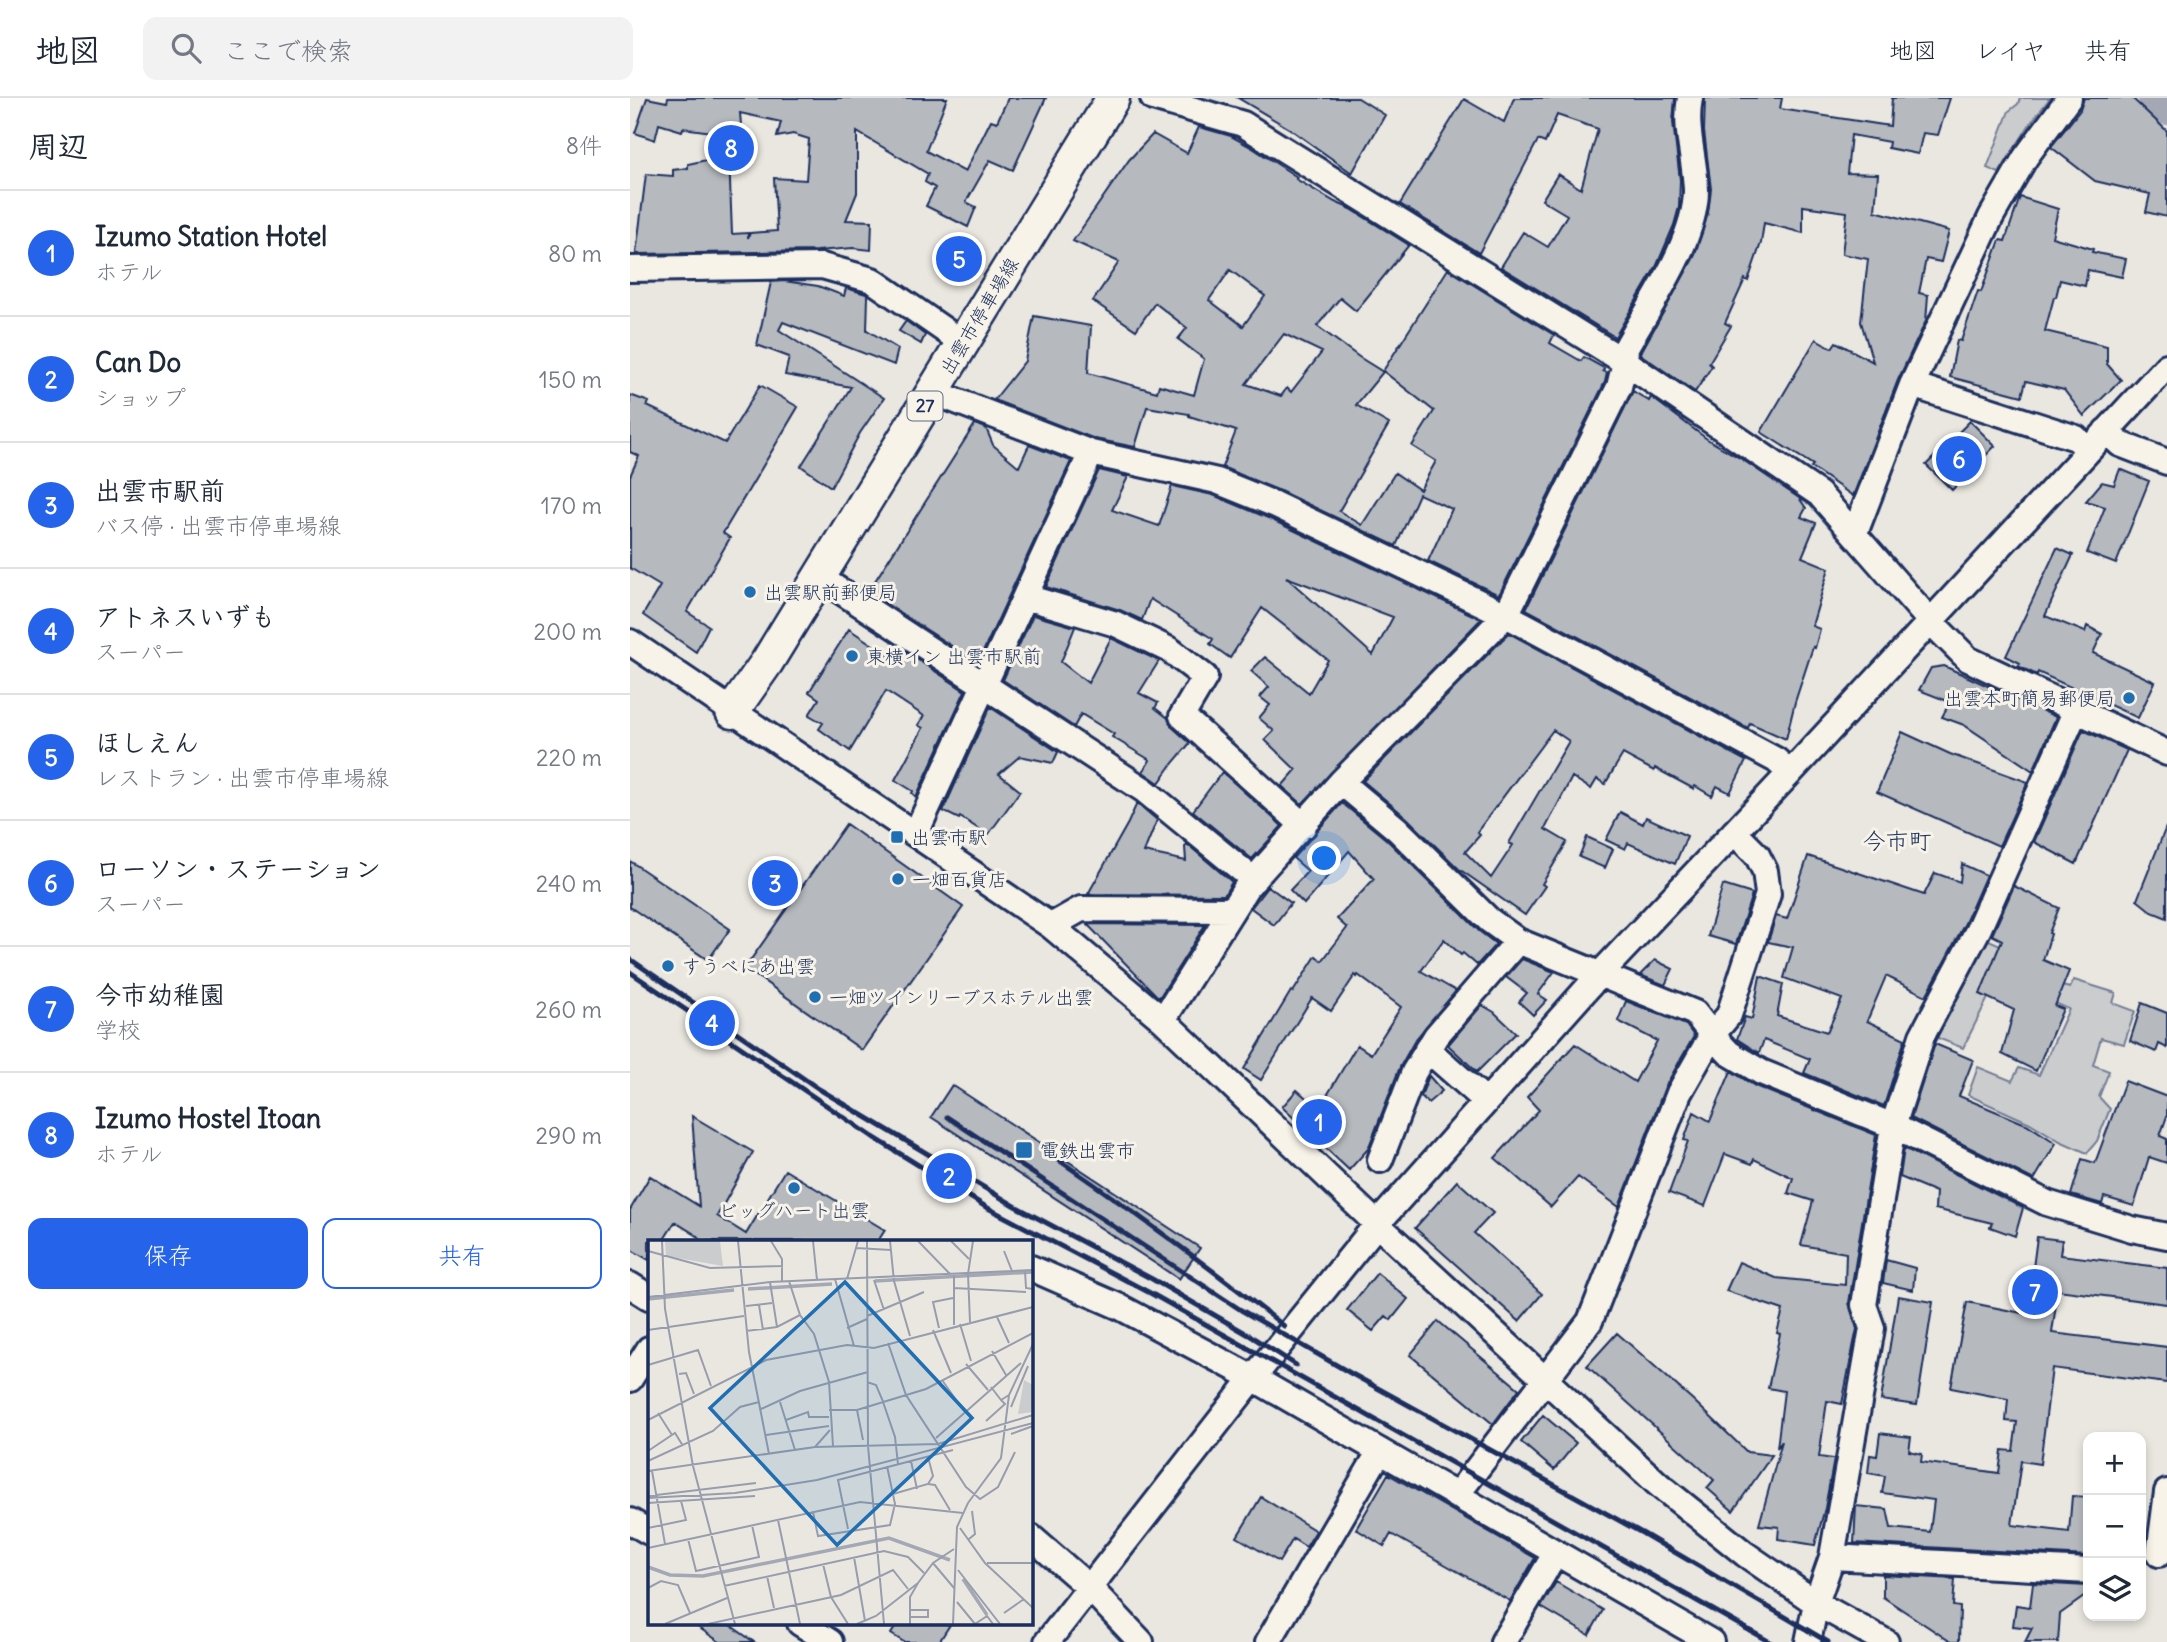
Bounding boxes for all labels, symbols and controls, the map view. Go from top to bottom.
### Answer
search box [143,17,633,80]
text: 地図 [35,29,101,71]
icon: search [167,29,205,67]
text: ここで検索 [223,34,353,67]
text: 地図 [1889,35,1937,65]
text: レイヤ [1975,35,2046,65]
text: 共有 [2084,35,2132,65]
pin: 8 [708,122,754,174]
text: 周辺 [28,127,88,165]
text: 8件 [566,131,602,160]
text: Izumo Station Hotel [95,220,327,253]
pin: 5 [936,233,982,285]
text: 1 [46,239,56,268]
text: 80 m [548,239,602,268]
street label: 出雲市停車場線 [934,253,1024,379]
text: ホテル [95,257,163,286]
text: Can Do [95,346,181,379]
text: 2 [45,365,57,394]
text: 150 m [539,365,602,394]
text: ショップ [95,383,186,412]
road number: 27 [908,392,942,420]
pin: 6 [1936,433,1982,485]
text: 出雲市駅前 [95,474,225,507]
text: 3 [44,491,58,520]
text: 170 m [541,491,602,520]
text: バス停 · 出雲市停車場線 [95,511,341,540]
place label: 出雲駅前郵便局 [764,580,897,604]
marker: 出雲駅前郵便局 [742,584,758,600]
text: アトネスいずも [95,600,276,633]
text: 4 [44,617,58,646]
text: 200 m [533,617,602,646]
text: スーパー [95,637,186,666]
place label: 東横イン 出雲市駅前 [866,644,1042,668]
marker: 東横イン 出雲市駅前 [844,648,860,664]
place label: 出雲本町簡易郵便局 [1944,686,2115,710]
marker: 出雲本町簡易郵便局 [2121,690,2137,706]
text: ほしえん [95,726,199,759]
text: 5 [44,743,58,772]
text: 220 m [536,743,602,772]
text: レストラン · 出雲市停車場線 [95,763,389,792]
place label: 出雲市駅 [911,825,987,849]
district label: 今市町 [1863,826,1932,855]
marker: 出雲市駅 [889,829,905,845]
your location [1307,841,1341,875]
text: ローソン・ステーション [95,852,381,885]
pin: 3 [752,857,798,909]
place label: 一畑百貨店 [912,867,1007,891]
text: 6 [44,869,58,898]
text: 240 m [536,869,602,898]
marker: 一畑百貨店 [890,871,906,887]
text: スーパー [95,889,186,918]
place label: すうべにあ出雲 [682,954,815,978]
marker: すうべにあ出雲 [660,958,676,974]
text: 今市幼稚園 [95,978,225,1011]
place label: 一畑ツインリーブスホテル出雲 [829,985,1093,1009]
marker: 一畑ツインリーブスホテル出雲 [807,989,823,1005]
text: 7 [45,995,57,1024]
text: 260 m [535,995,602,1024]
pin: 4 [689,997,735,1049]
text: 学校 [95,1015,141,1044]
pin: 1 [1296,1096,1342,1148]
text: Izumo Hostel Itoan [95,1102,321,1135]
text: 8 [44,1121,58,1150]
text: 290 m [535,1121,602,1150]
place label: 電鉄出雲市 [1040,1138,1135,1162]
text: ホテル [95,1139,163,1168]
marker: 電鉄出雲市 [1014,1140,1034,1160]
pin: 2 [926,1150,972,1202]
marker: ビッグハート出雲 [786,1180,802,1196]
place label: ビッグハート出雲 [718,1198,870,1222]
button: 保存 [28,1218,308,1289]
button: 共有 [322,1218,602,1289]
inset map [648,1240,1032,1624]
pin: 7 [2012,1266,2058,1318]
map controls [2083,1432,2146,1621]
button: + [2083,1432,2146,1495]
button: − [2083,1495,2146,1558]
button: layers [2083,1558,2146,1621]

